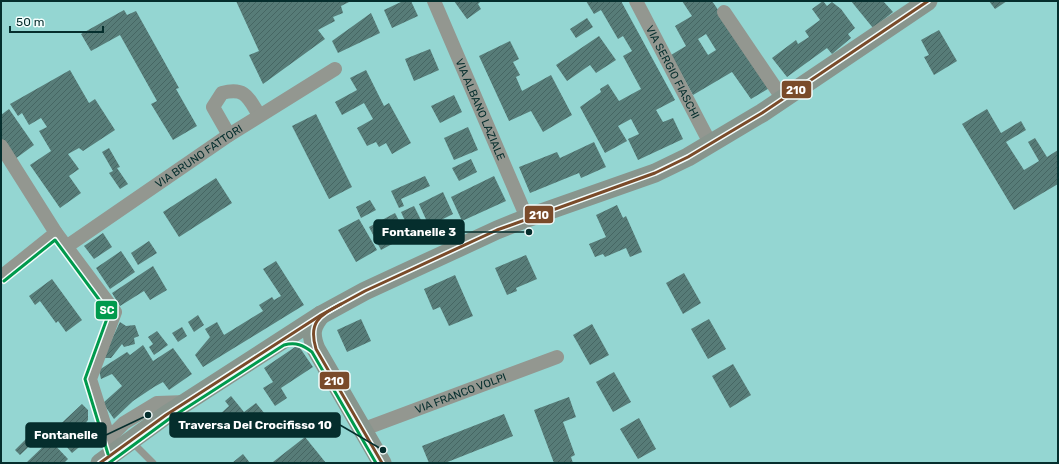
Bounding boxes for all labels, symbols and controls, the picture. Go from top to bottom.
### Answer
scale bar [10,8,103,34]
text: 50 m [16,15,44,29]
street label: VIA SERGIO FIASCHI [643,23,703,121]
street label: VIA ALBANO LAZIALE [453,57,508,163]
line badge: 210 [781,80,812,99]
text: 210 [786,84,806,97]
street label: VIA BRUNO FATTORI [153,122,245,190]
line badge: 210 [524,205,554,224]
text: 210 [529,209,549,222]
callout: Fontanelle 3 [374,220,464,244]
text: Fontanelle 3 [382,225,456,239]
line badge: SC [95,300,118,320]
text: SC [99,304,115,317]
street label: VIA FRANCO VOLPI [413,370,508,416]
line badge: 210 [319,371,350,390]
text: 210 [324,375,344,388]
callout: Traversa Del Crocifisso 10 [170,413,340,437]
text: Traversa Del Crocifisso 10 [178,418,332,432]
callout: Fontanelle [26,423,106,447]
text: Fontanelle [34,428,98,442]

